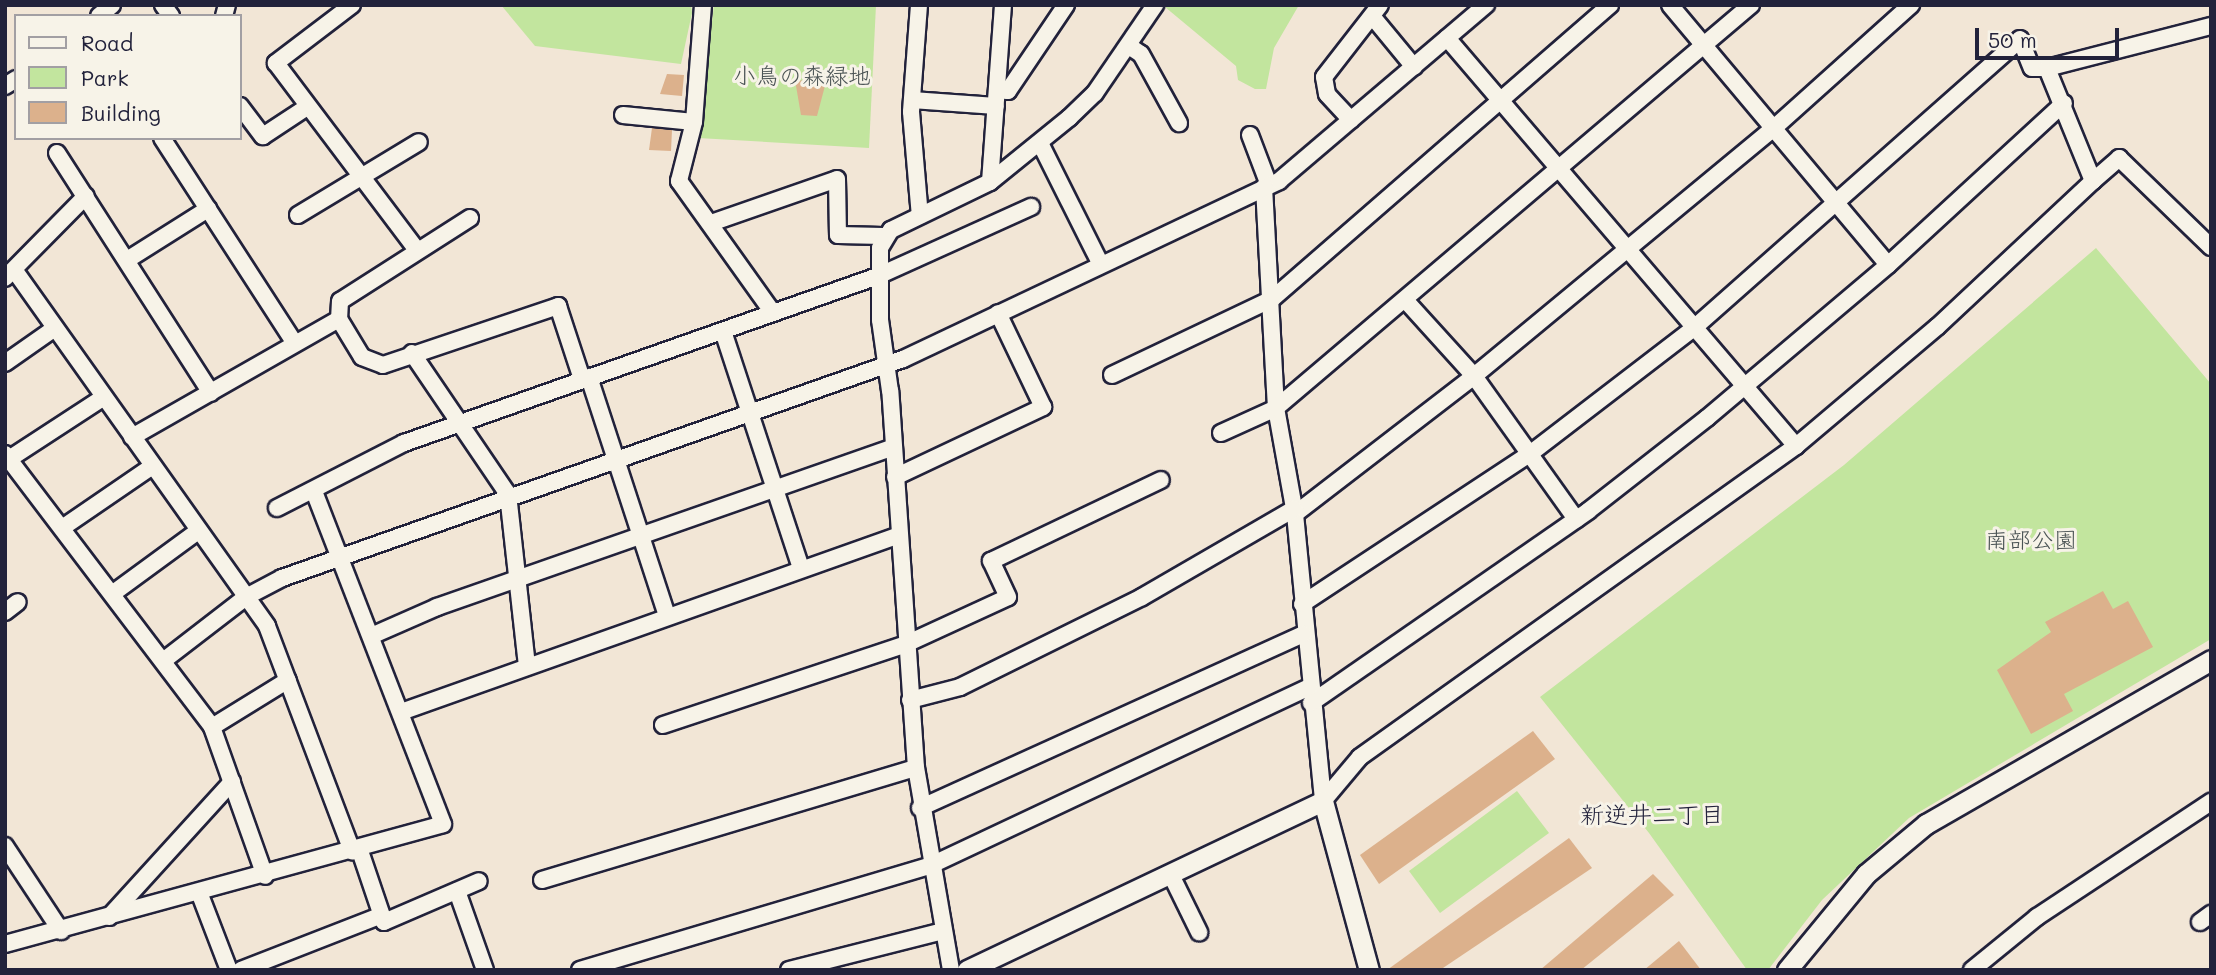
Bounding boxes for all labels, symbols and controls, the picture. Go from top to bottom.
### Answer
legend [14,14,242,140]
scale bar [1978,14,2122,58]
text: 50 m [1988,26,2037,53]
text: Road [81,29,133,56]
park label: 小鳥の森緑地 [733,61,871,89]
text: Park [81,64,129,91]
text: Building [81,99,161,126]
park label: 南部公園 [1985,525,2077,553]
district label: 新逆井二丁目 [1580,800,1724,828]

